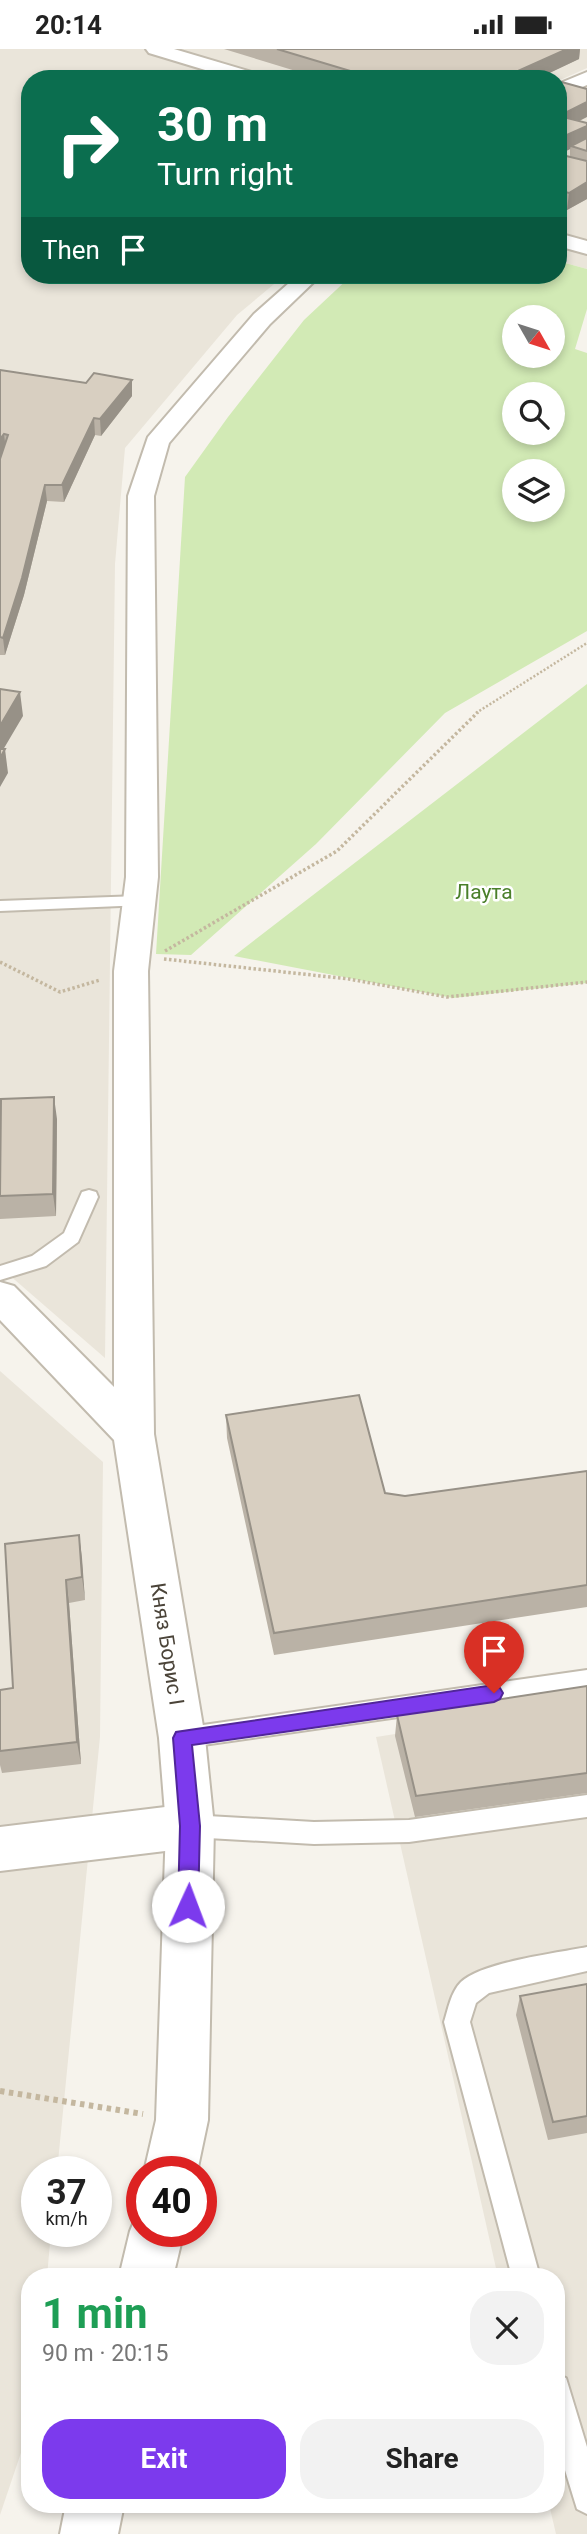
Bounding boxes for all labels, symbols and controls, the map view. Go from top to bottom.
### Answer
text: 20:14 [35,10,102,40]
text: 30 m [157,96,268,153]
icon: right [42,98,133,189]
text: Turn right [157,155,293,193]
icon: arrive [114,231,152,269]
text: Then [42,235,100,265]
north arrow [502,305,565,367]
map controls [502,305,565,522]
button: search [502,382,565,445]
button: layers [502,459,565,522]
park label: Лаута [455,880,513,904]
street label: Княз Борис I [145,1581,189,1707]
pin [464,1621,524,1693]
icon: arrive [475,1632,513,1670]
position arrow [151,1869,225,1943]
speed limit sign: 40 [126,2156,217,2247]
text: 37 [46,2172,87,2213]
text: km/h [45,2208,88,2229]
text: 1 min [42,2289,148,2338]
button: close [470,2291,544,2365]
text: 90 m · 20:15 [42,2340,168,2367]
button: Exit [42,2419,286,2499]
button: Share [300,2419,544,2499]

